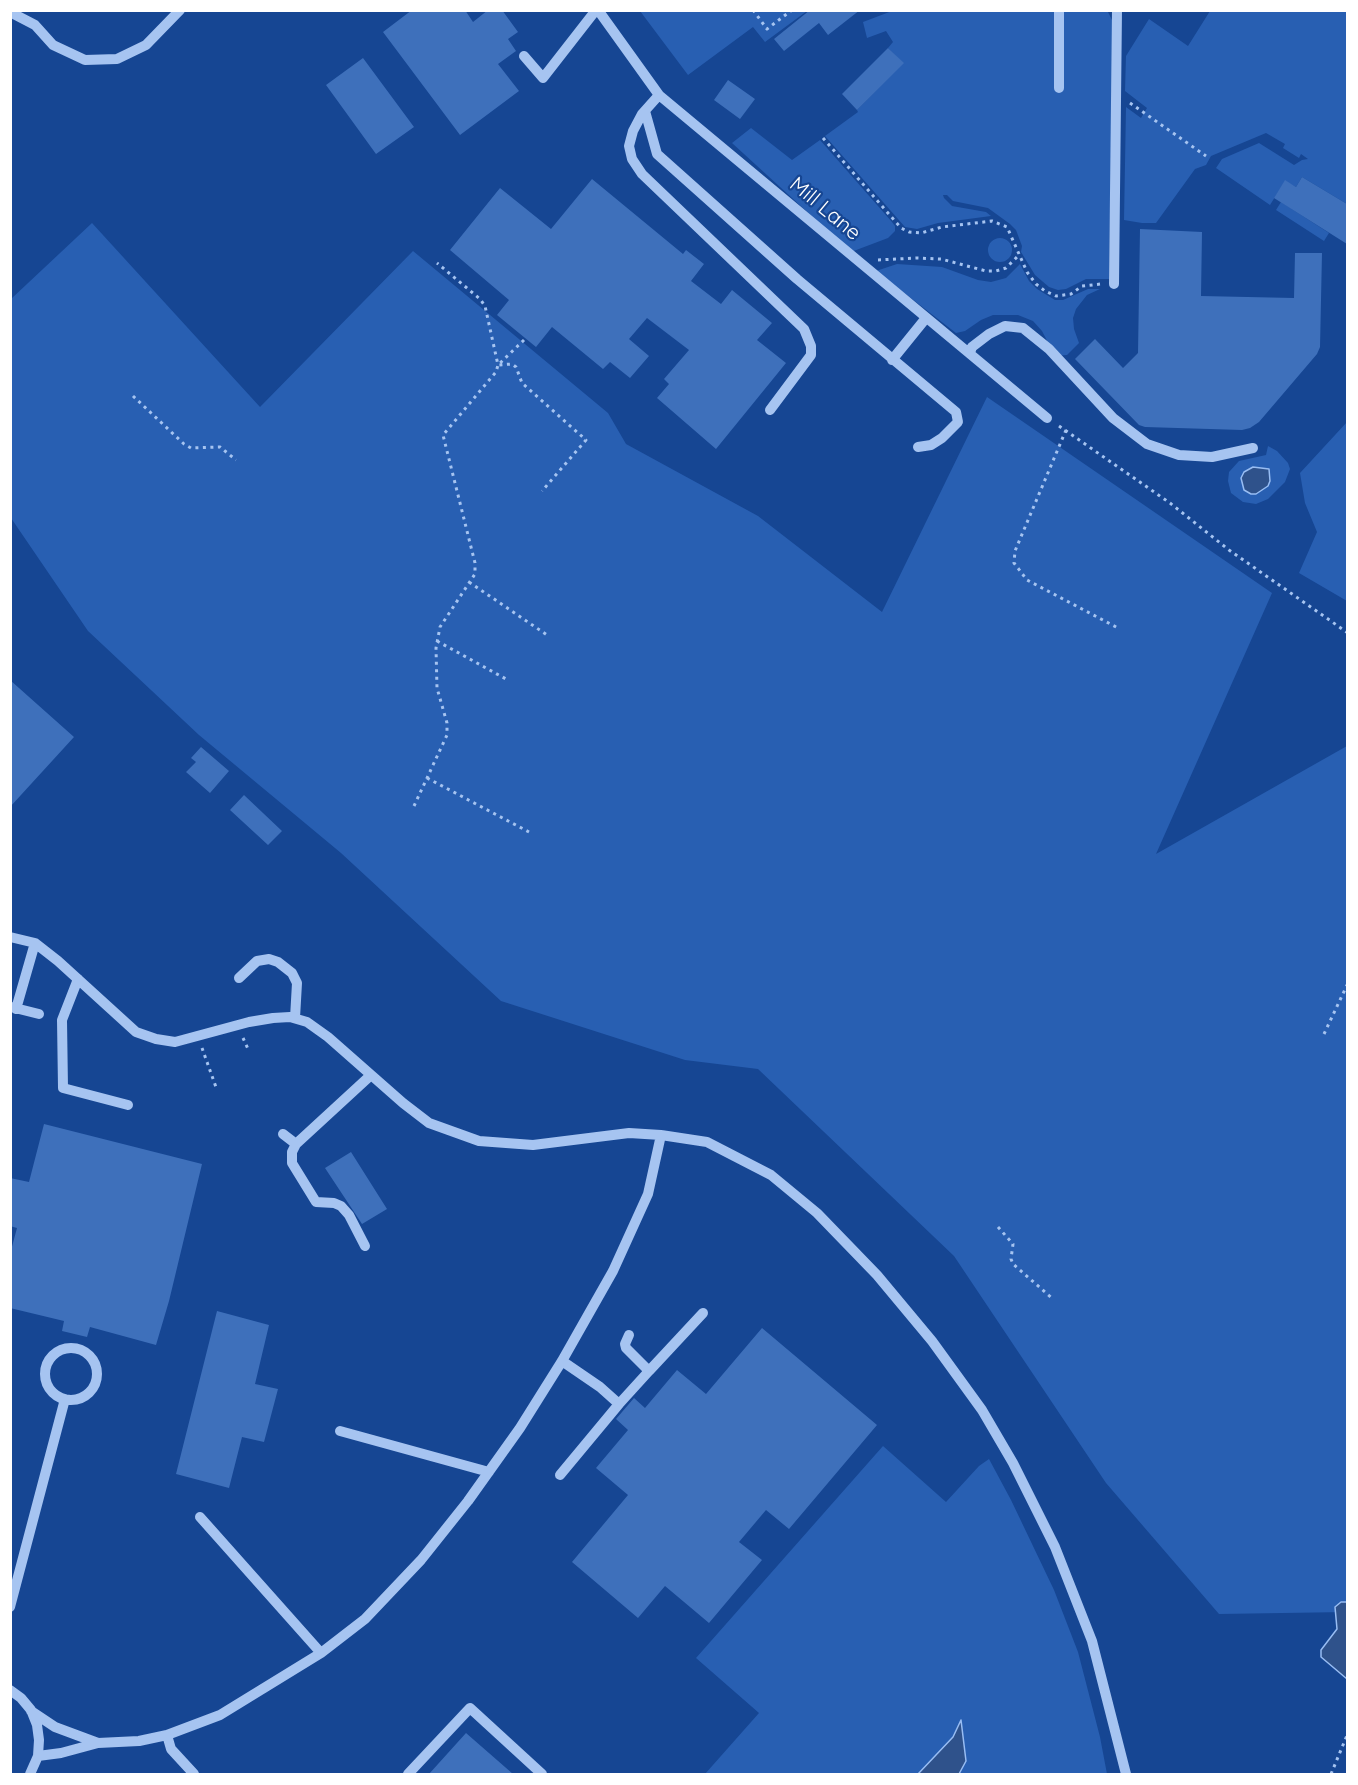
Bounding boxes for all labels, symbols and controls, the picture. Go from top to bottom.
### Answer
street label: Mill Lane [784,172,866,246]

